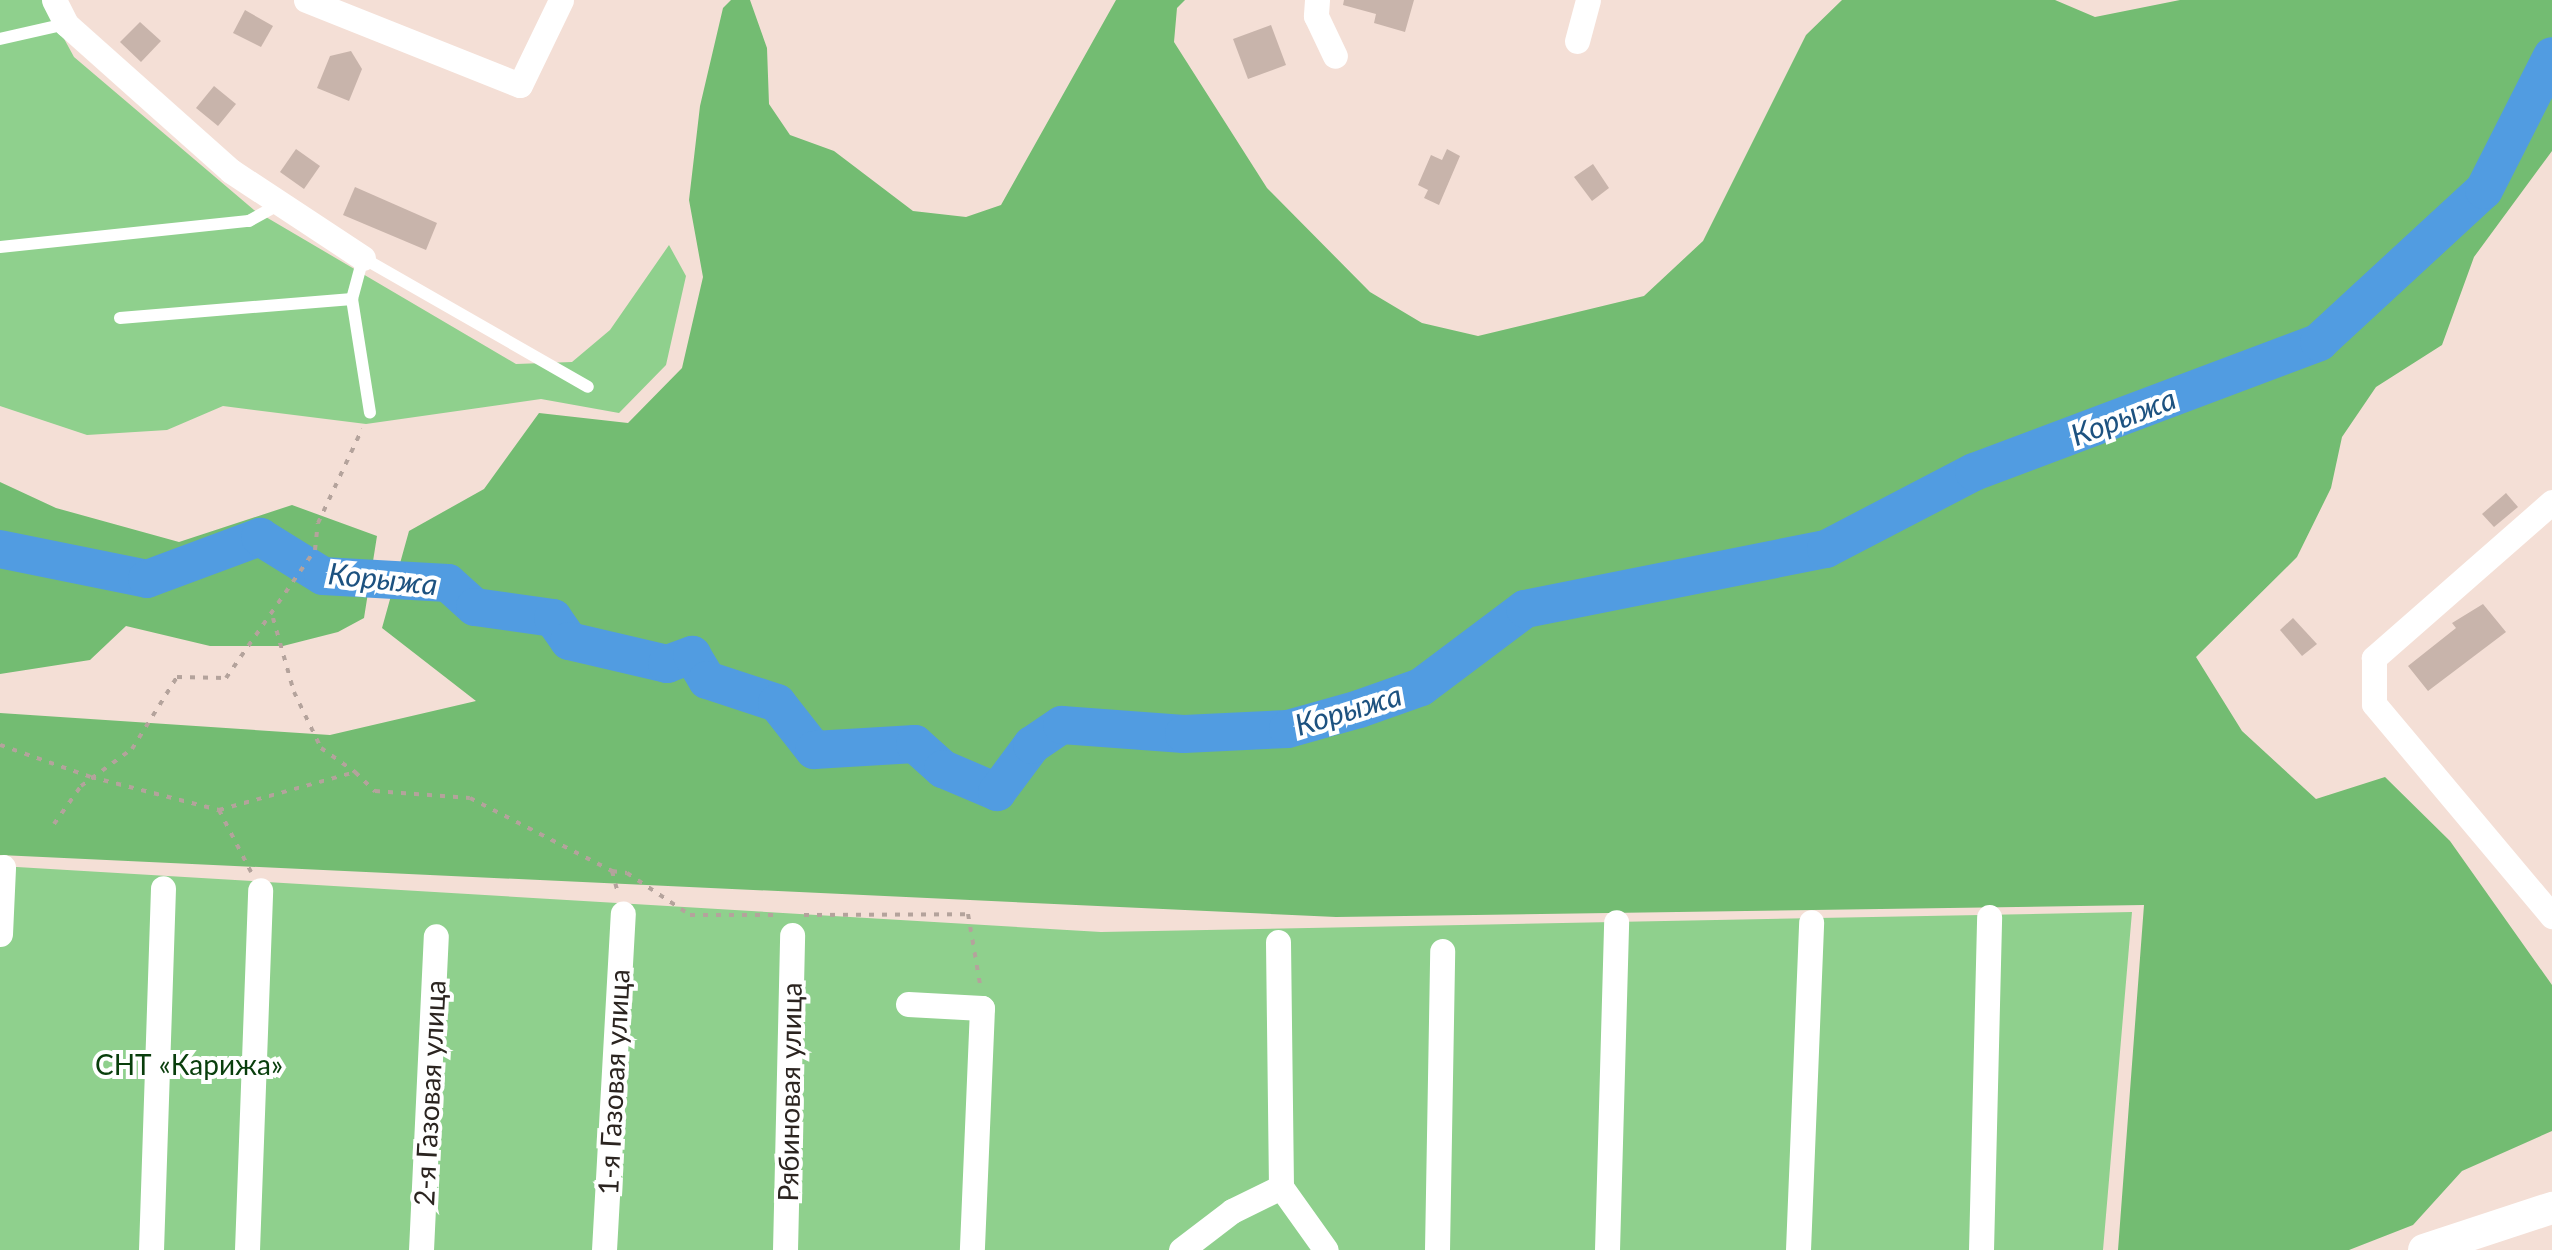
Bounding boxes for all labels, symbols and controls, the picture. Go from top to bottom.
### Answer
water label: Корыжа [2065,380,2181,452]
water label: Корыжа [327,554,439,602]
water label: Корыжа [1290,676,1406,742]
street label: 1-я Газовая улица [590,968,636,1196]
street label: 2-я Газовая улица [406,979,452,1207]
street label: Рябиновая улица [770,982,808,1202]
park label: СНТ «Карижа» [95,1047,283,1081]

